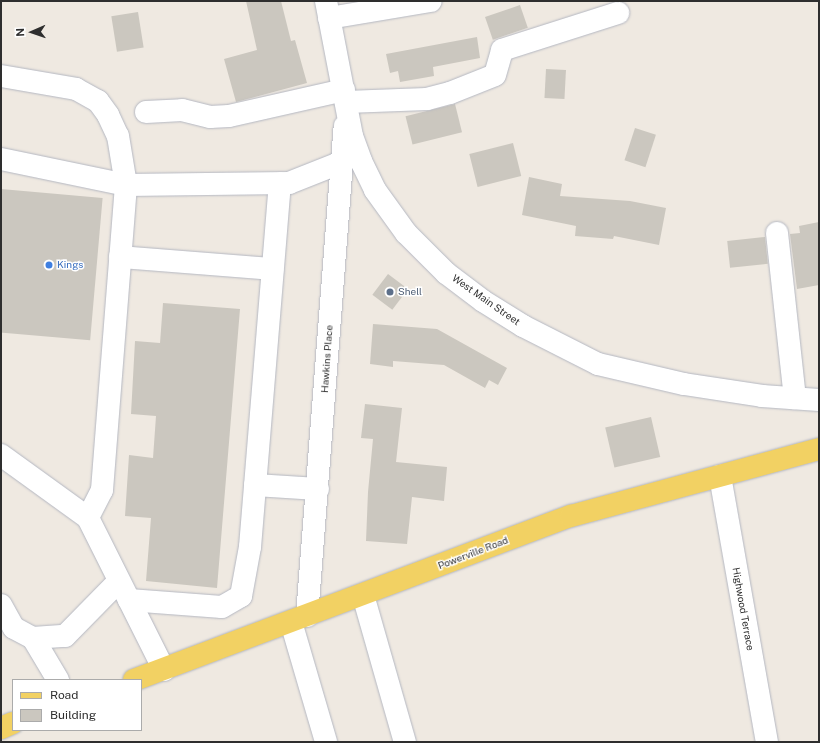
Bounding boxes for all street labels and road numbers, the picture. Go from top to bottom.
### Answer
street label: West Main Street [450,272,522,328]
street label: Hawkins Place [319,325,335,393]
street label: Powerville Road [436,534,510,572]
street label: Highwood Terrace [730,566,756,652]

